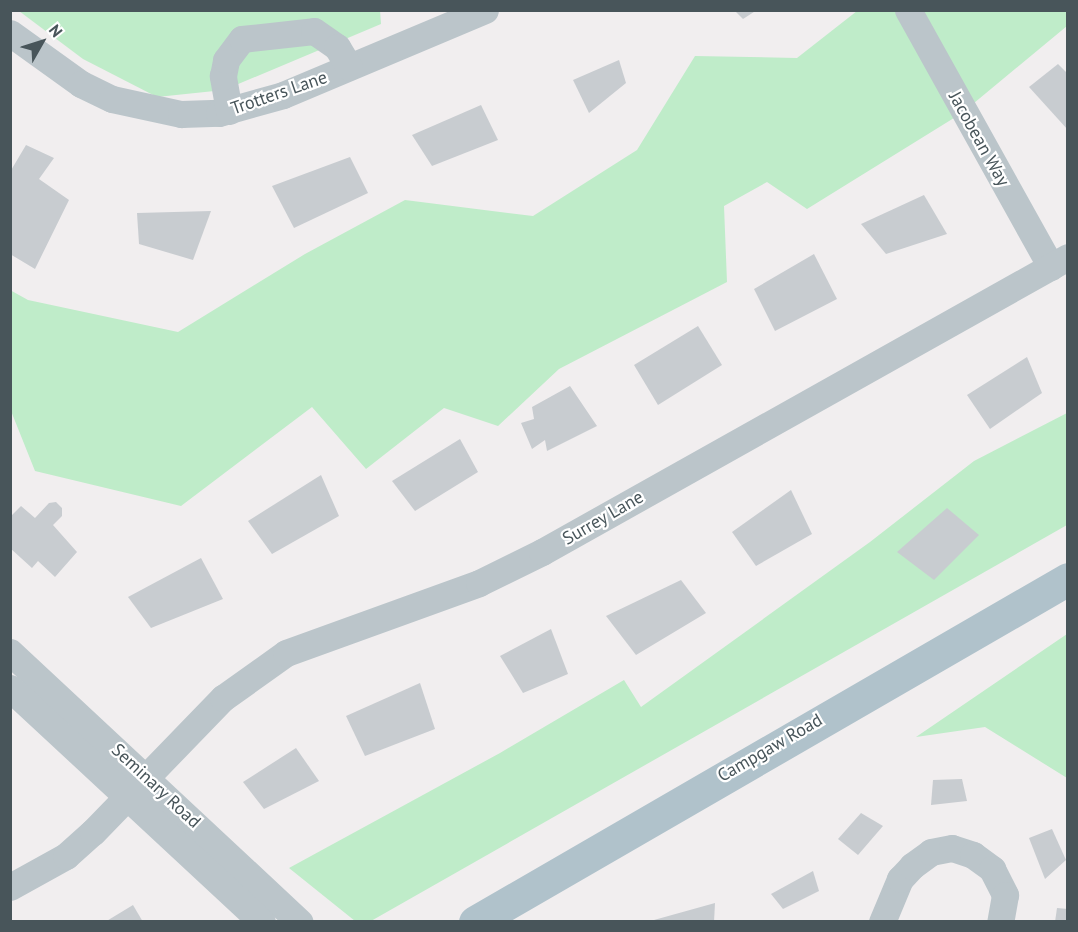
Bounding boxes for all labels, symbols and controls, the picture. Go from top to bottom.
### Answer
north arrow [12,12,72,72]
text: N [45,20,67,41]
street label: Trotters Lane [228,66,330,120]
street label: Jacobean Way [944,88,1014,190]
street label: Surrey Lane [558,486,648,550]
street label: Campgaw Road [714,709,826,787]
street label: Seminary Road [107,739,205,833]

